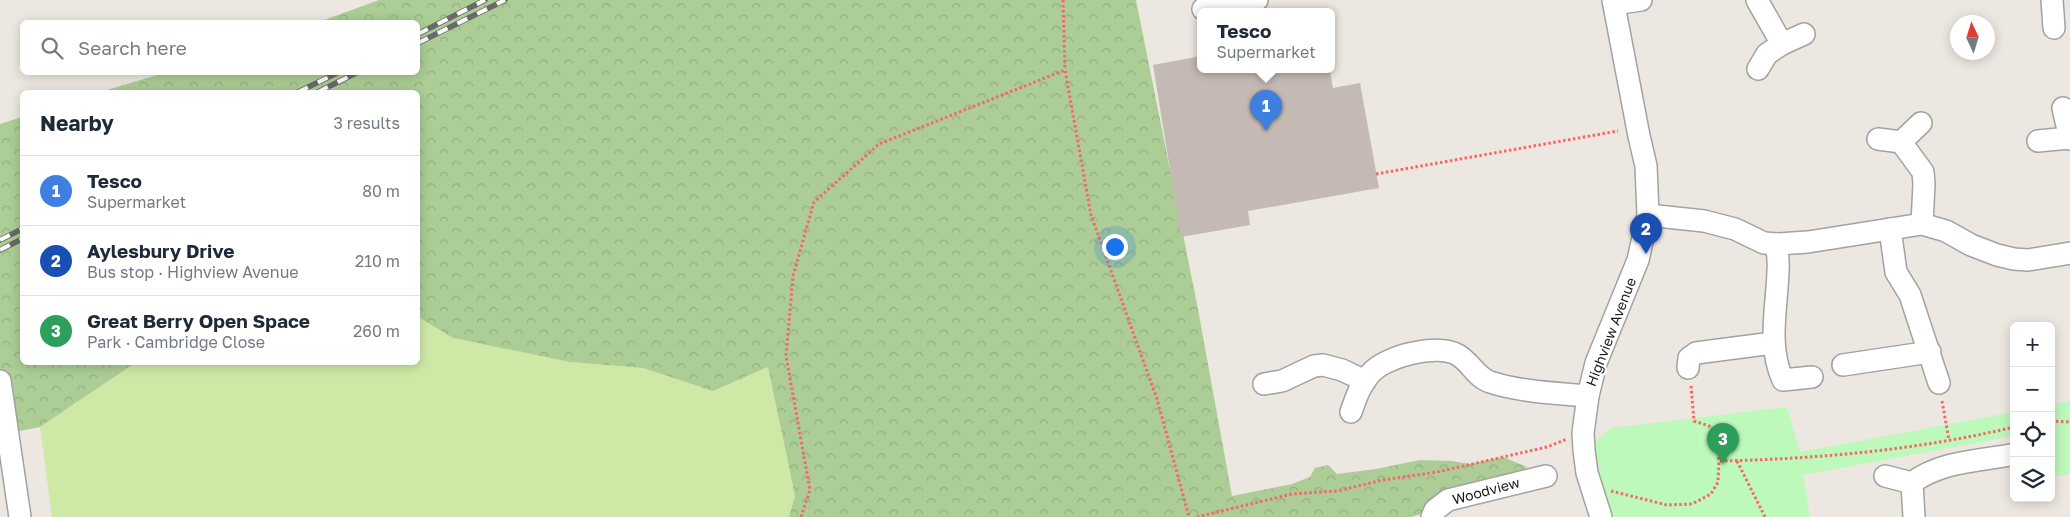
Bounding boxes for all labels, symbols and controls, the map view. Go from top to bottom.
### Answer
popup [1197,8,1335,73]
north arrow [1950,15,1995,60]
text: Tesco [1216,19,1271,42]
search box [20,20,420,75]
icon: search [38,34,66,62]
text: Search here [78,36,187,59]
text: Supermarket [1216,42,1316,62]
pin: 1 [1250,90,1282,131]
text: Nearby [40,110,114,136]
text: 3 results [333,113,400,133]
text: Tesco [87,169,142,192]
text: 1 [52,181,60,201]
text: 80 m [362,181,400,201]
text: Supermarket [87,192,186,212]
pin: 2 [1630,213,1662,254]
your location [1102,234,1128,260]
text: Aylesbury Drive [87,239,234,262]
text: 2 [51,251,61,271]
text: 210 m [355,251,400,271]
text: Bus stop · Highview Avenue [87,262,299,282]
street label: Highview Avenue [1582,275,1639,389]
text: Great Berry Open Space [87,309,310,332]
text: 3 [51,321,61,341]
text: 260 m [353,321,400,341]
map controls [2010,322,2055,502]
button: + [2010,322,2055,367]
text: Park · Cambridge Close [87,332,265,352]
button: − [2010,367,2055,412]
button: locate [2010,412,2055,457]
pin: 3 [1707,423,1739,464]
button: layers [2010,457,2055,502]
street label: Woodview [1450,473,1521,508]

